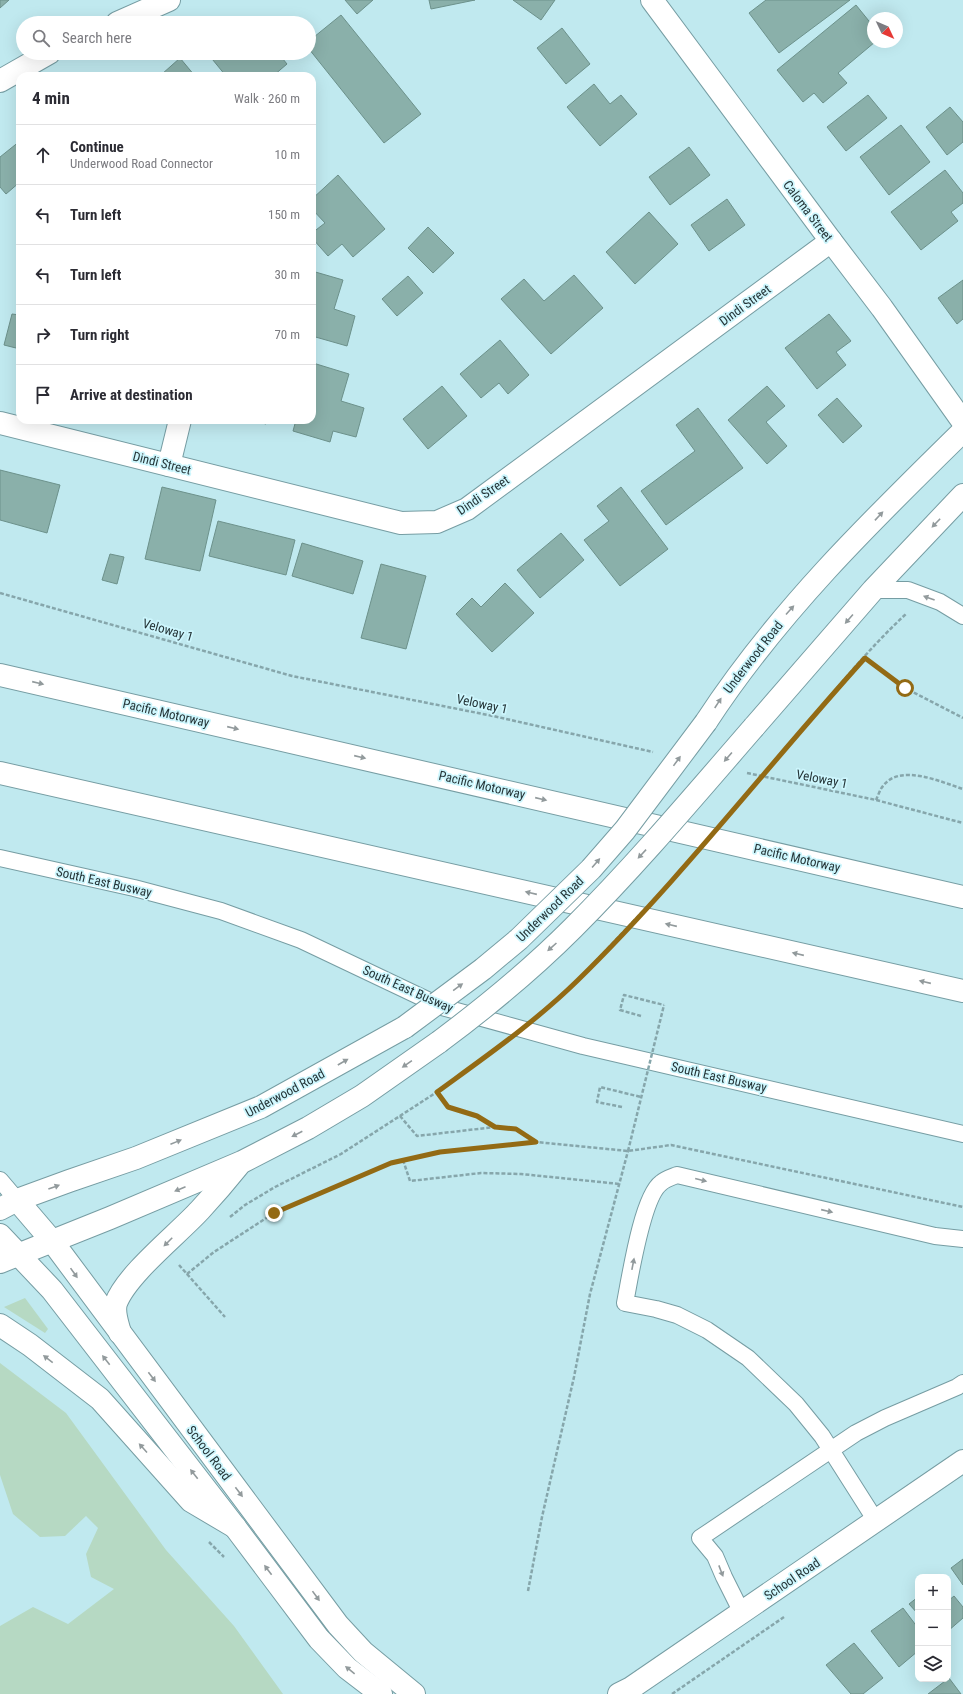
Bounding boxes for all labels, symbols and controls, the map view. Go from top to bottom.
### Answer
north arrow [867,12,903,48]
search box [16,16,316,60]
icon: search [30,27,52,49]
text: Search here [62,29,132,47]
text: 4 min [32,88,70,108]
text: Walk · 260 m [234,91,300,106]
text: Continue [70,138,124,156]
icon: ahead [32,144,54,166]
text: 10 m [274,147,300,162]
text: Underwood Road Connector [70,156,213,171]
street label: Caloma Street [780,178,836,245]
icon: left [32,204,54,226]
text: Turn left [70,206,121,224]
text: 150 m [268,207,300,222]
icon: left [32,264,54,286]
text: Turn left [70,266,121,284]
text: 30 m [274,267,300,282]
street label: Dindi Street [716,281,774,329]
icon: right [32,324,54,346]
text: Turn right [70,326,129,344]
text: 70 m [274,327,300,342]
icon: arrive [32,384,54,406]
text: Arrive at destination [70,386,193,404]
street label: Dindi Street [131,449,193,478]
street label: Dindi Street [454,472,512,518]
one-way arrow [874,511,883,520]
one-way arrow [931,518,941,528]
one-way arrow [922,594,934,600]
one-way arrow [785,606,794,615]
one-way arrow [844,614,853,624]
street label: Veloway 1 [141,616,195,644]
street label: Underwood Road [720,618,786,696]
route start [896,679,914,697]
one-way arrow [32,681,44,687]
street label: Veloway 1 [455,691,509,717]
street label: Pacific Motorway [121,696,211,730]
one-way arrow [714,698,722,708]
one-way arrow [227,726,239,732]
one-way arrow [724,751,733,762]
one-way arrow [353,755,366,761]
one-way arrow [673,756,681,766]
street label: Veloway 1 [795,767,849,791]
street label: Pacific Motorway [437,768,527,802]
one-way arrow [535,797,547,803]
street label: Pacific Motorway [752,841,842,875]
one-way arrow [638,849,647,859]
one-way arrow [591,858,600,867]
street label: South East Busway [55,864,154,900]
street label: Underwood Road [513,873,587,945]
one-way arrow [525,890,537,896]
one-way arrow [665,921,678,927]
one-way arrow [547,942,557,952]
one-way arrow [792,950,804,956]
street label: South East Busway [360,962,456,1016]
one-way arrow [919,979,931,985]
one-way arrow [453,983,464,991]
one-way arrow [338,1058,349,1065]
street label: South East Busway [670,1059,769,1095]
one-way arrow [402,1060,412,1068]
street label: Underwood Road [243,1066,327,1120]
one-way arrow [291,1130,303,1137]
one-way arrow [171,1139,183,1145]
one-way arrow [694,1178,707,1184]
one-way arrow [48,1183,60,1189]
one-way arrow [173,1186,185,1192]
route end [265,1204,283,1222]
one-way arrow [821,1208,833,1214]
one-way arrow [163,1237,173,1247]
one-way arrow [630,1258,636,1271]
one-way arrow [70,1267,78,1278]
one-way arrow [102,1354,110,1365]
one-way arrow [43,1355,54,1364]
one-way arrow [148,1371,156,1382]
street label: School Road [184,1423,234,1483]
one-way arrow [139,1443,148,1452]
one-way arrow [190,1468,198,1479]
one-way arrow [234,1486,243,1497]
street label: School Road [761,1555,823,1603]
one-way arrow [263,1565,272,1576]
one-way arrow [719,1565,725,1577]
map controls [915,1574,951,1682]
button: + [915,1574,951,1610]
one-way arrow [312,1591,320,1601]
button: − [915,1610,951,1646]
button: layers [915,1646,951,1682]
one-way arrow [345,1666,356,1675]

